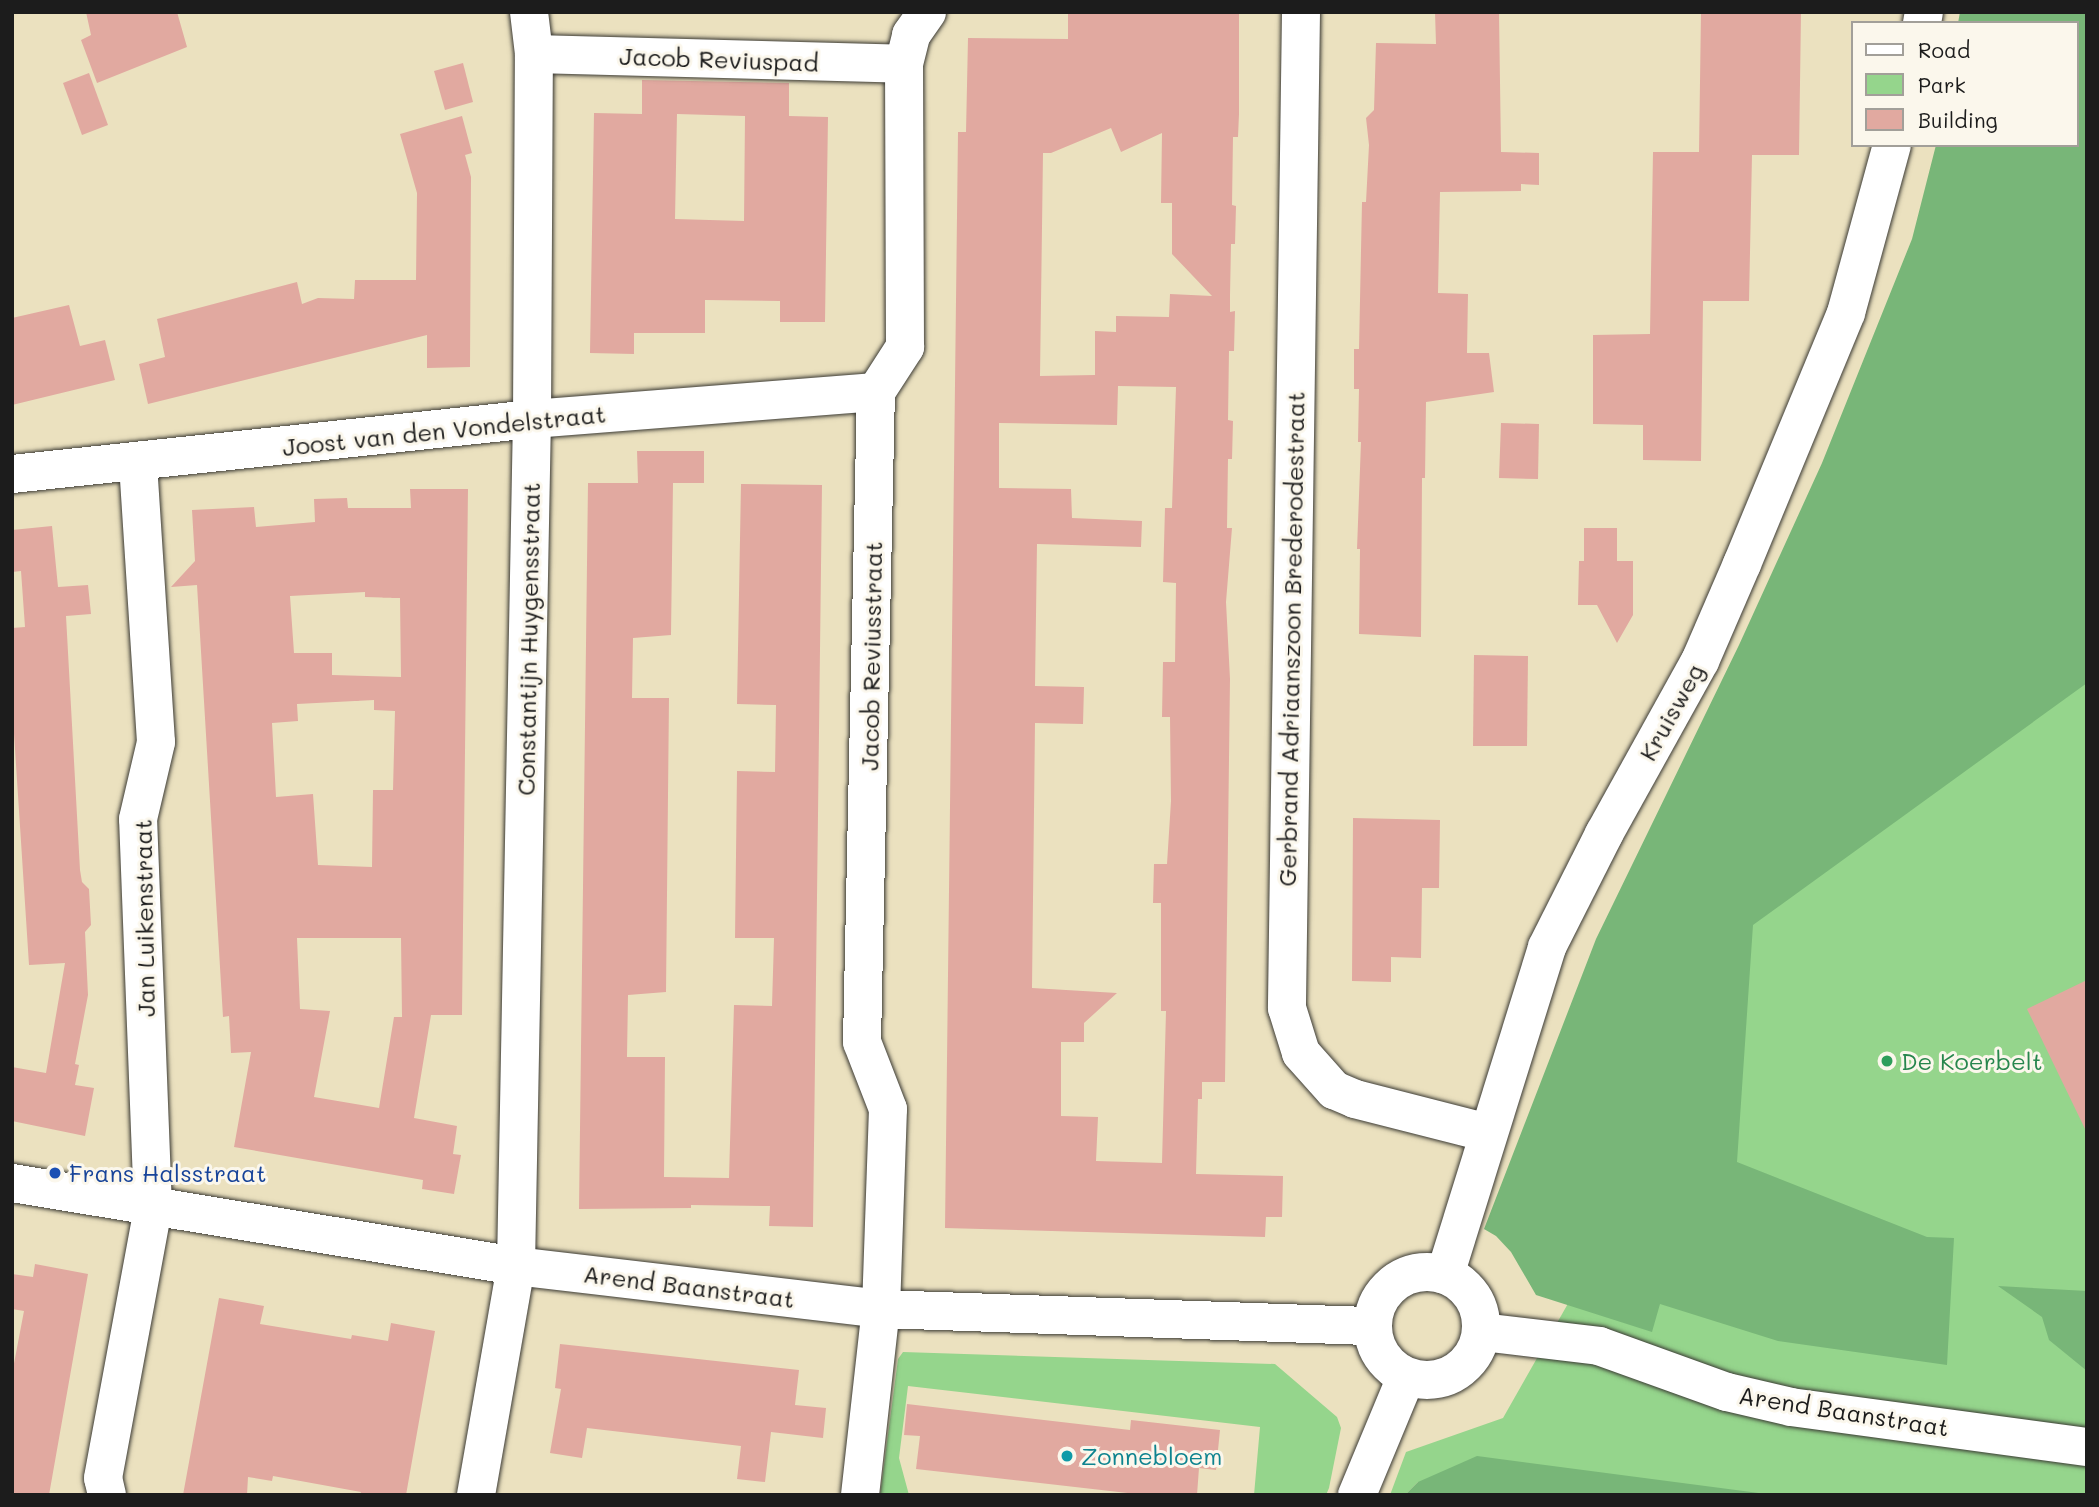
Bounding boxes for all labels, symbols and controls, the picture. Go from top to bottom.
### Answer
legend [1850,21,2078,147]
text: Road [1918,36,1970,63]
street label: Jacob Reviuspad [619,41,819,77]
text: Park [1918,71,1966,98]
text: Building [1918,106,1998,133]
street label: Gerbrand Adriaanszoon Brederodestraat [1272,391,1310,887]
street label: Joost van den Vondelstraat [281,399,607,461]
street label: Constantijn Huygensstraat [511,482,545,796]
street label: Jacob Reviusstraat [855,541,887,771]
street label: Kruisweg [1633,659,1709,765]
street label: Jan Luikenstraat [128,819,160,1017]
place label: De Koerbelt [1901,1047,2042,1075]
marker: De Koerbelt [1879,1053,1895,1069]
place label: Frans Halsstraat [69,1159,267,1187]
marker: Frans Halsstraat [47,1165,63,1181]
street label: Arend Baanstraat [582,1259,796,1313]
street label: Arend Baanstraat [1737,1380,1951,1442]
place label: Zonnebloem [1081,1442,1222,1470]
marker: Zonnebloem [1059,1448,1075,1464]

